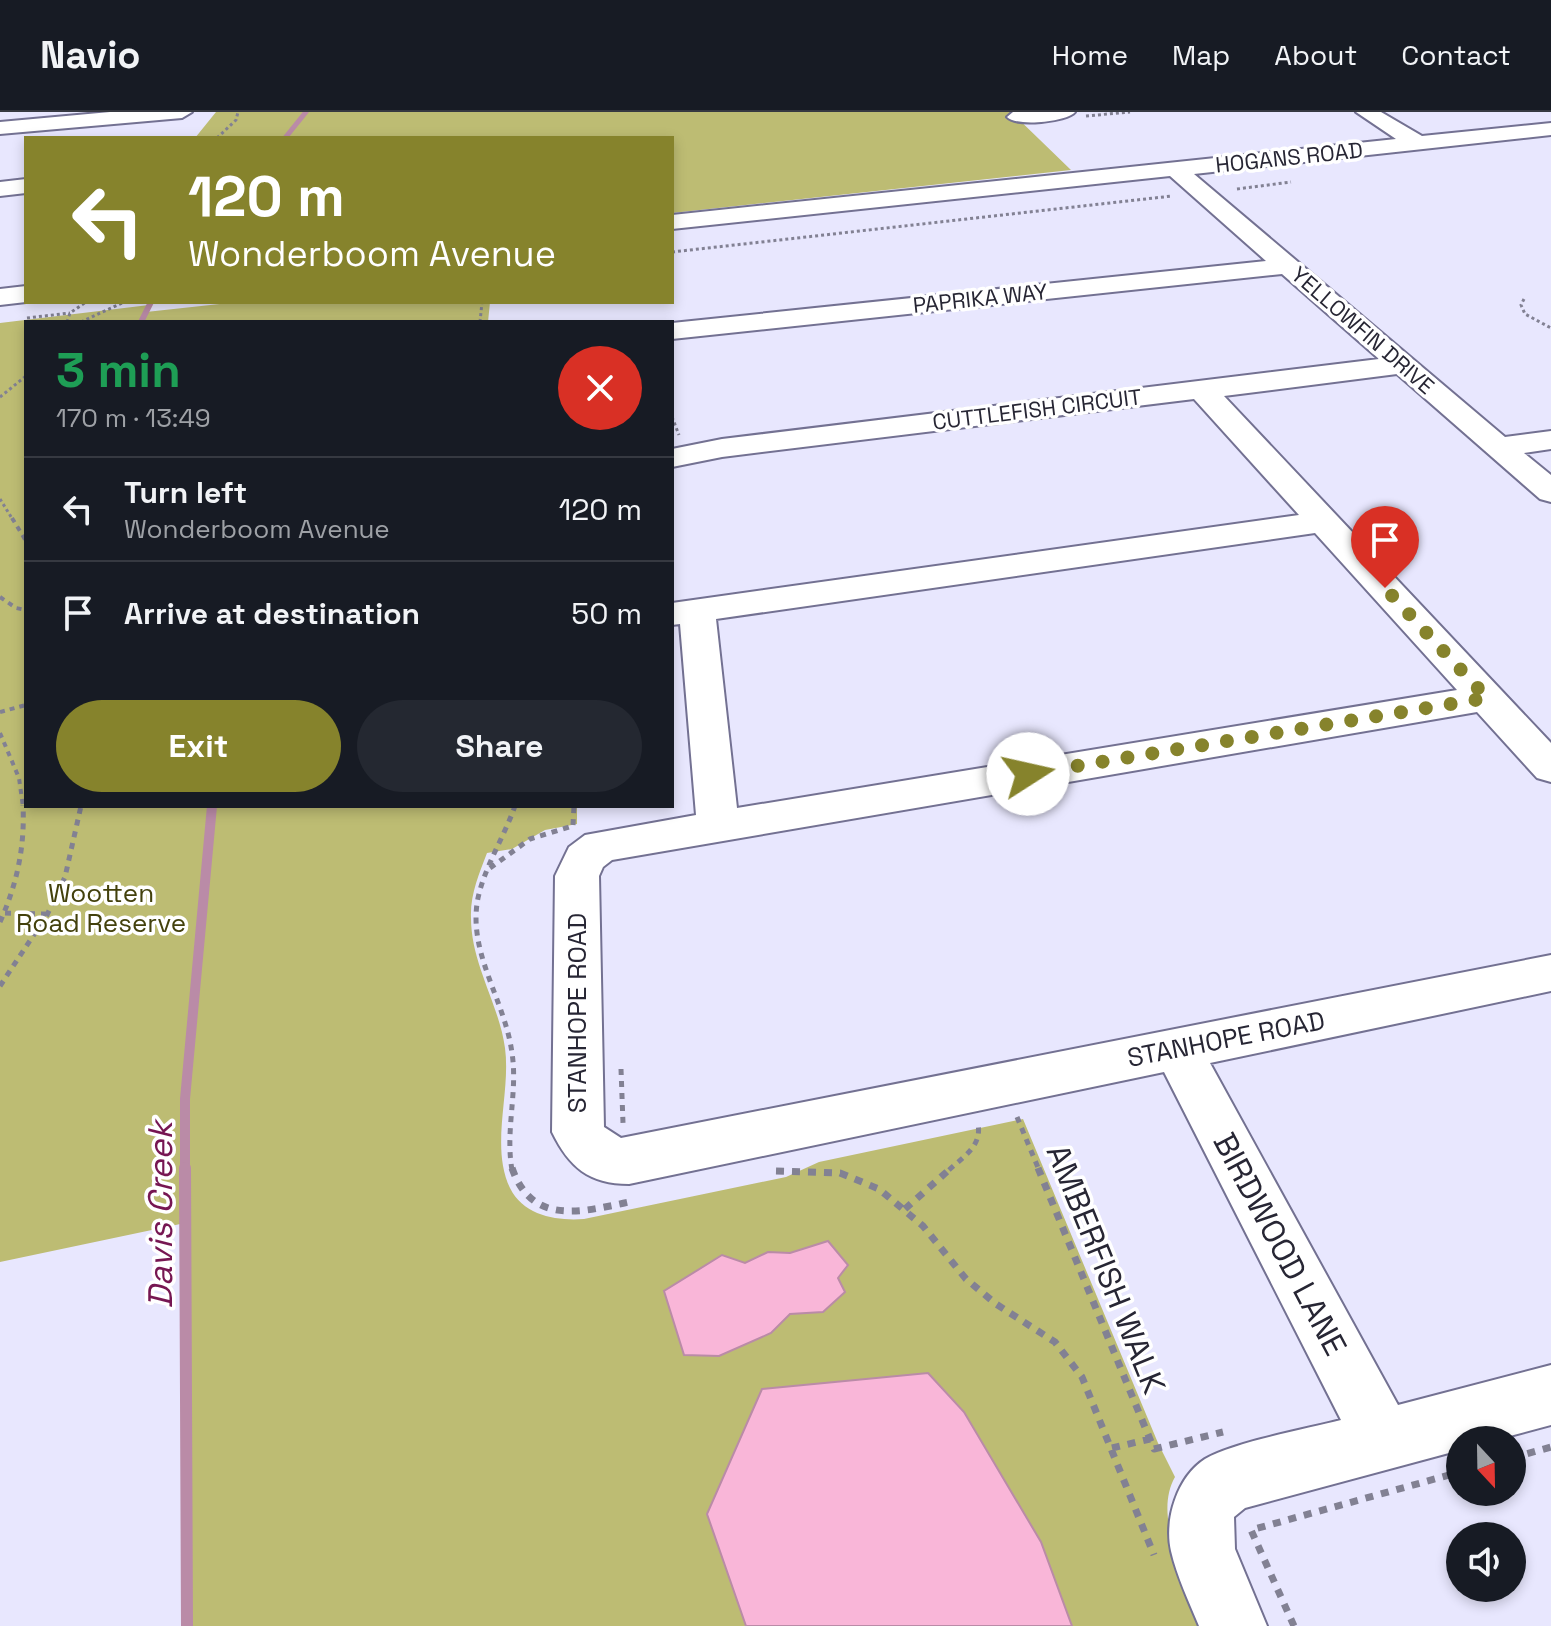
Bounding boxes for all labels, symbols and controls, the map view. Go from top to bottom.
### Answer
text: Navio [40,31,141,79]
text: Home [1052,37,1128,73]
text: Map [1172,37,1230,73]
text: About [1274,37,1357,73]
text: Contact [1401,37,1511,73]
street label: HOGANS ROAD [1214,135,1364,179]
text: 120 m [188,161,345,232]
icon: left [56,168,160,272]
text: Wonderboom Avenue [188,231,556,277]
street label: YELLOWFIN DRIVE [1286,260,1440,400]
street label: PAPRIKA WAY [911,277,1049,319]
text: 3 min [56,340,181,401]
button: close [558,346,642,430]
street label: CUTTLEFISH CIRCUIT [931,382,1143,436]
text: 170 m · 13:49 [56,401,211,435]
text: Turn left [124,473,247,512]
icon: left [56,487,100,531]
text: 120 m [559,490,642,529]
pin [1351,506,1419,588]
text: Wonderboom Avenue [124,512,390,546]
icon: arrive [1363,518,1407,562]
icon: arrive [56,591,100,635]
text: Arrive at destination [124,594,420,633]
text: 50 m [571,594,642,633]
button: Exit [56,700,341,792]
button: Share [357,700,642,792]
position arrow [986,732,1070,816]
park label: Wootten Road Reserve [16,876,186,940]
street label: STANHOPE ROAD [560,913,594,1113]
street label: STANHOPE ROAD [1124,1003,1328,1075]
water label: Davis Creek [139,1118,182,1309]
street label: BIRDWOOD LANE [1205,1126,1355,1362]
street label: AMBERFISH WALK [1038,1139,1174,1400]
north arrow [1446,1426,1526,1506]
map controls [1446,1426,1526,1602]
button: sound [1446,1522,1526,1602]

